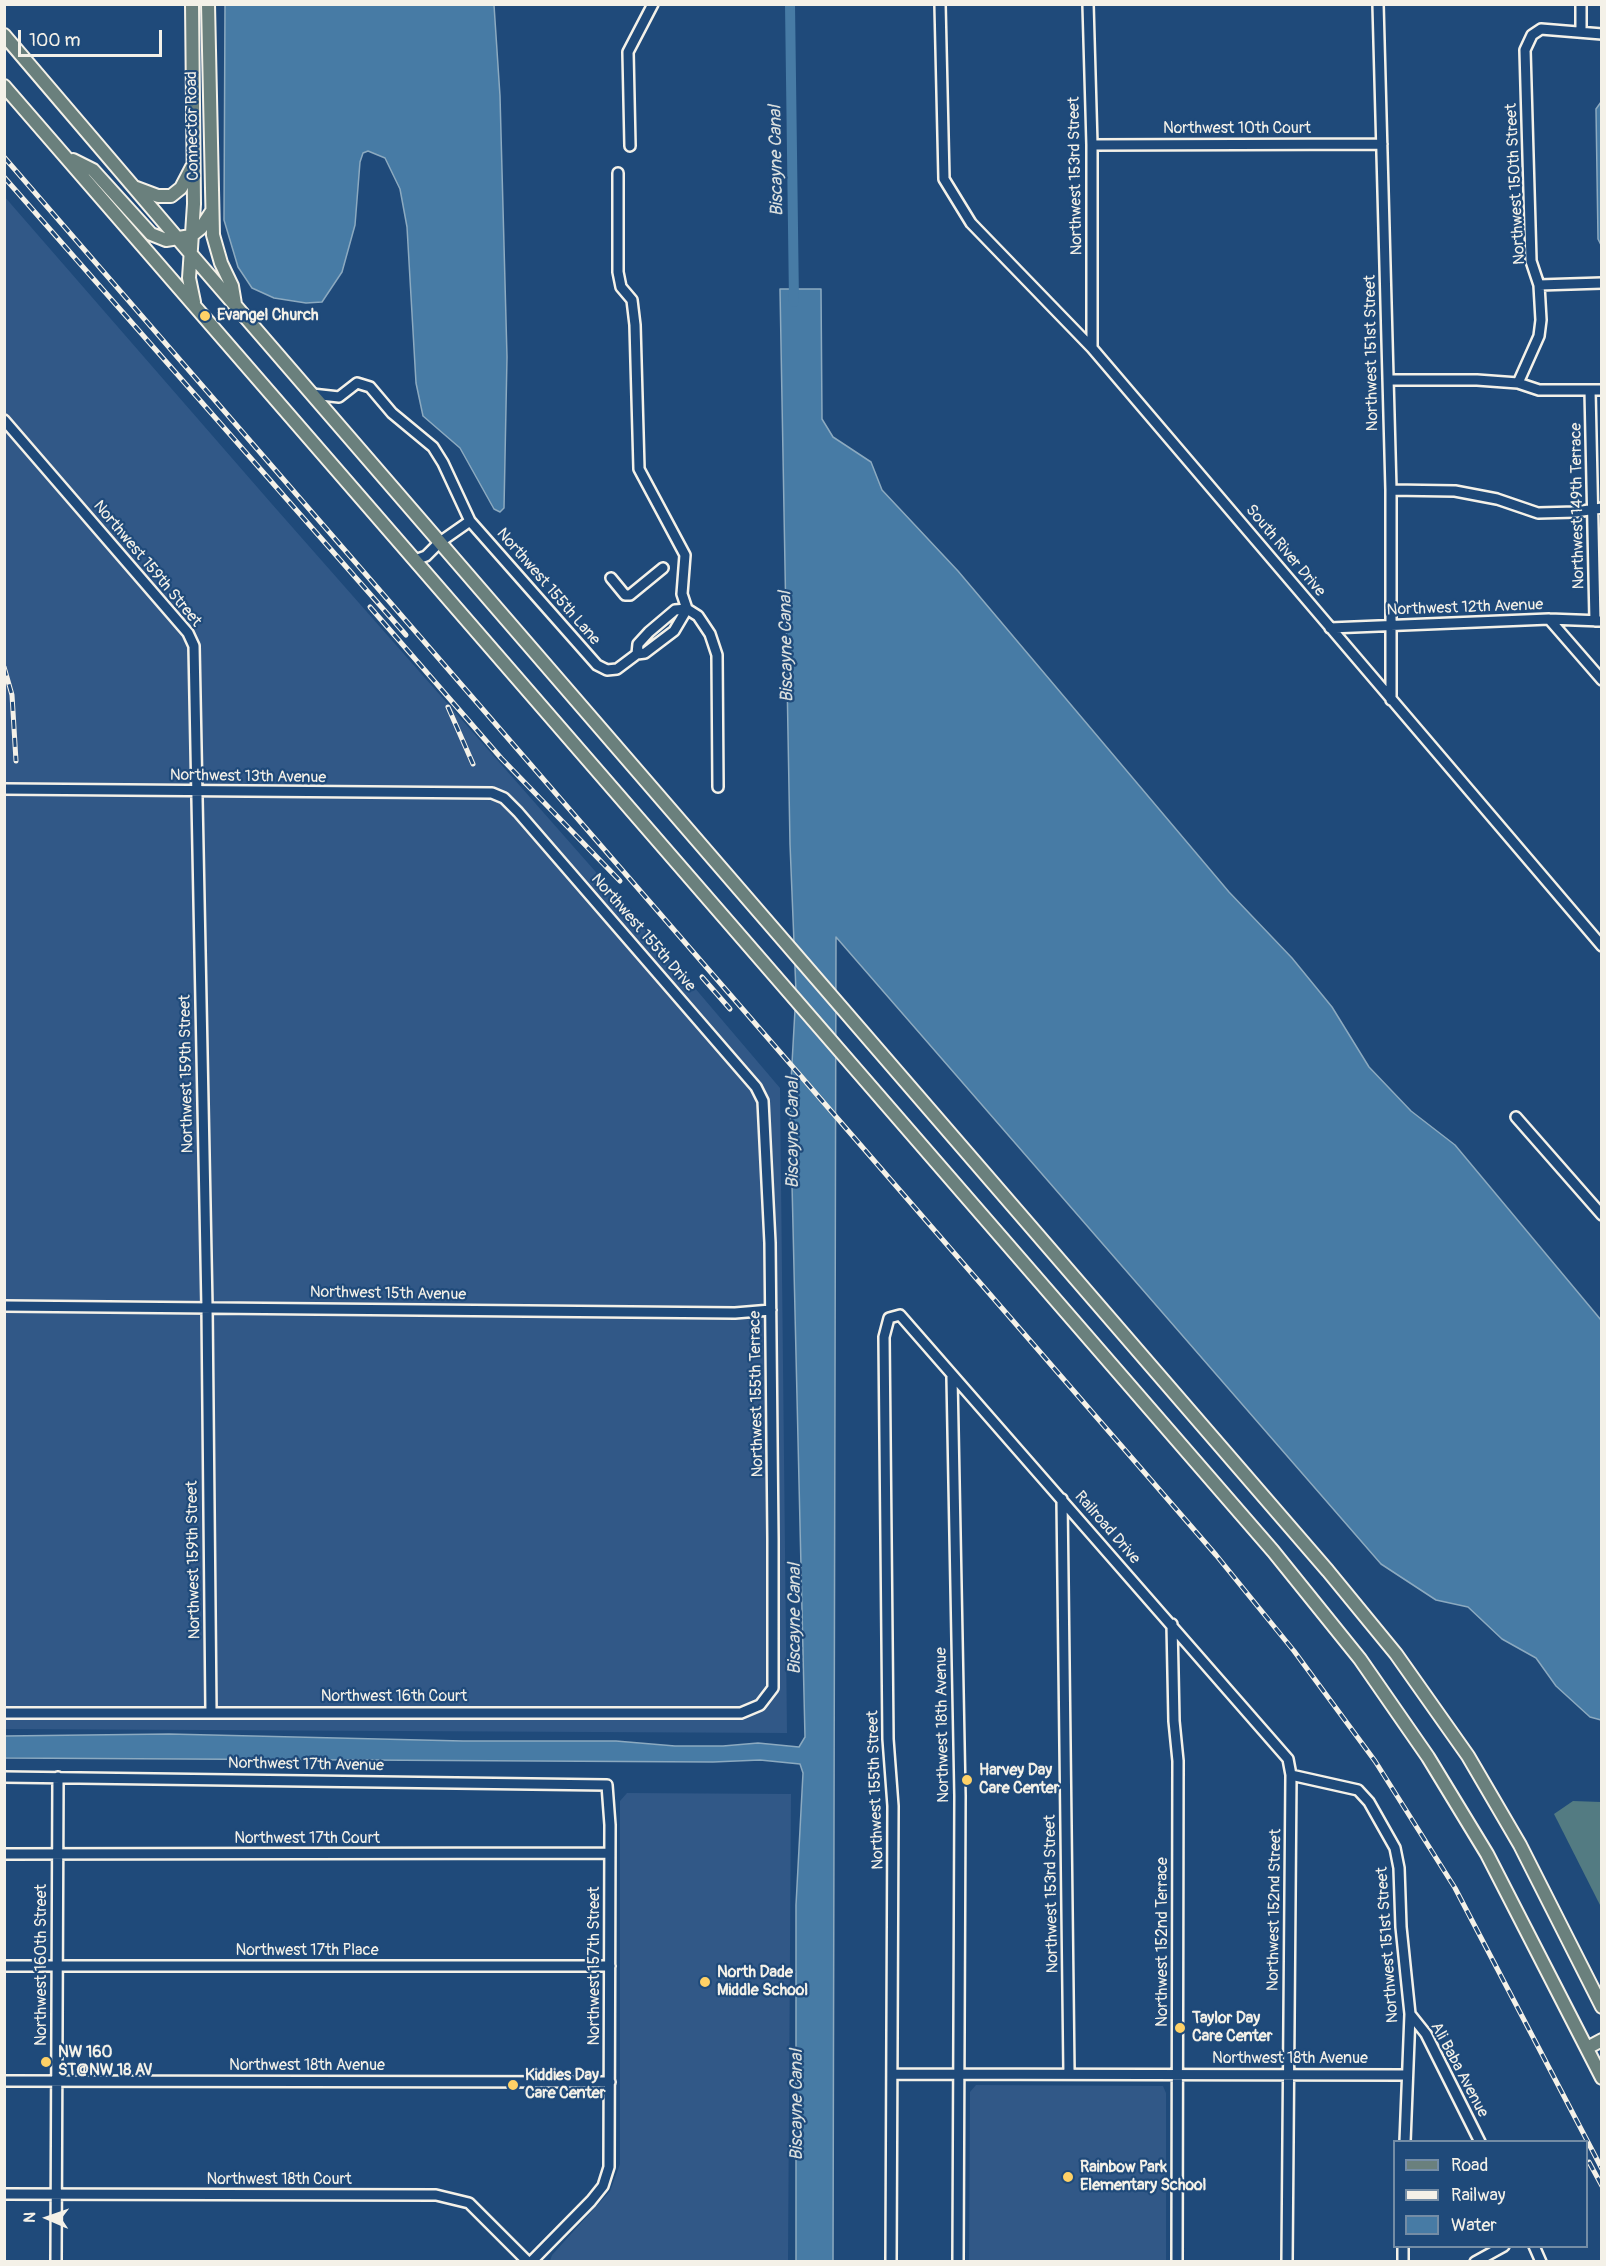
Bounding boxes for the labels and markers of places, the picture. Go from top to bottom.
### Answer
place label: Evangel Church [217,306,319,326]
marker: Evangel Church [198,309,212,323]
place label: Harvey Day Care Center [979,1761,1059,1799]
marker: Harvey Day Care Center [960,1773,974,1787]
place label: North Dade Middle School [717,1963,808,2001]
marker: North Dade Middle School [698,1975,712,1989]
place label: Taylor Day Care Center [1192,2009,1272,2047]
marker: Taylor Day Care Center [1173,2021,1187,2035]
place label: NW 160 ST@NW 18 AV [58,2043,153,2081]
marker: NW 160 ST@NW 18 AV [39,2055,53,2069]
place label: Kiddies Day Care Center [525,2066,605,2104]
marker: Kiddies Day Care Center [506,2078,520,2092]
place label: Rainbow Park Elementary School [1080,2158,1206,2196]
marker: Rainbow Park Elementary School [1061,2170,1075,2184]

